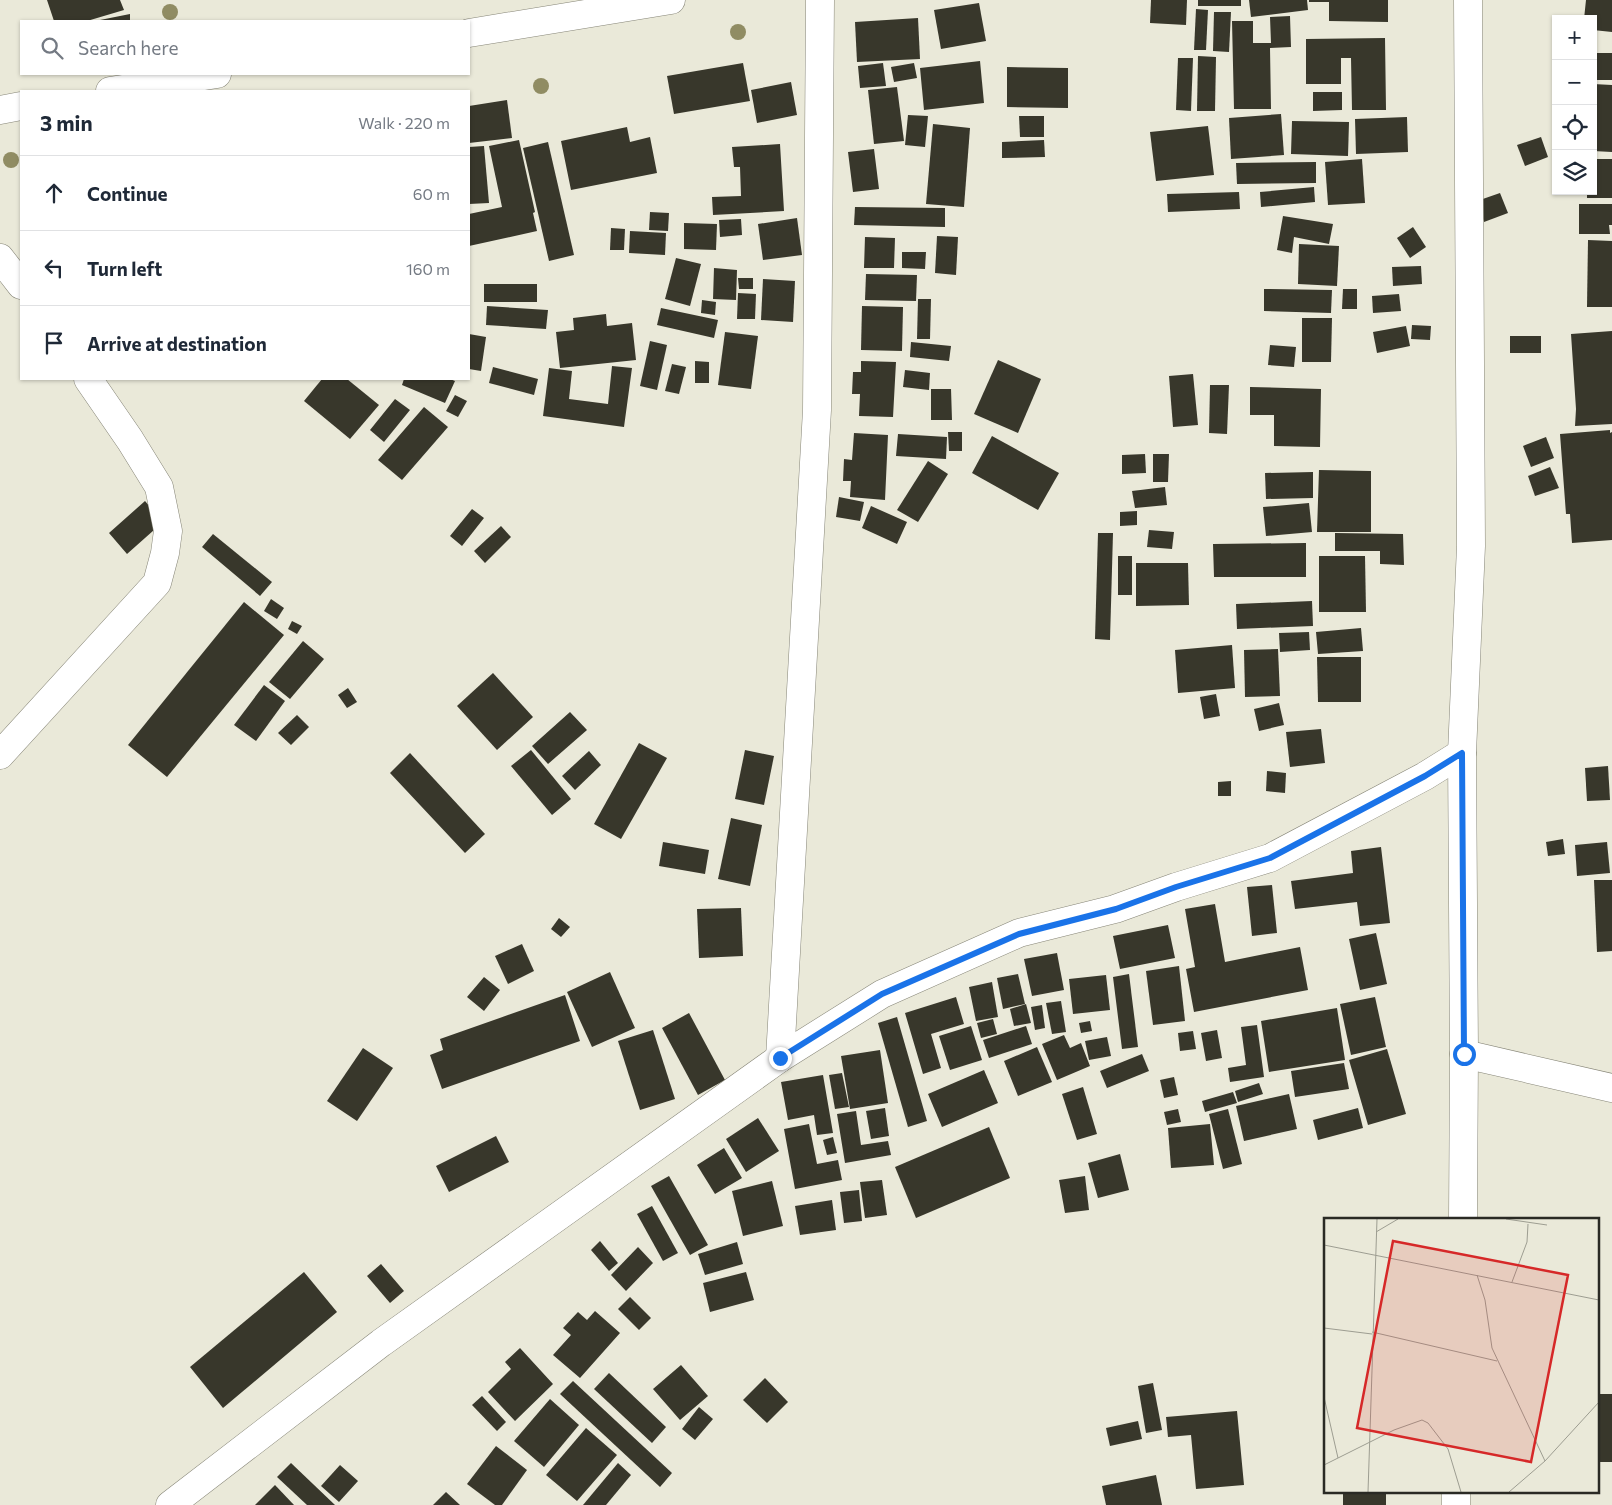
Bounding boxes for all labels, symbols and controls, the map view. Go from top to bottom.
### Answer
map controls [1552,15,1597,195]
button: + [1552,15,1597,60]
search box [20,20,470,75]
icon: search [38,34,66,62]
text: Search here [78,36,178,59]
button: − [1552,60,1597,105]
button: locate [1552,105,1597,150]
text: 3 min [40,110,93,135]
text: Walk · 220 m [358,113,450,132]
button: layers [1552,150,1597,195]
icon: ahead [40,179,68,207]
text: Continue [87,182,167,205]
text: 60 m [413,184,450,203]
icon: left [40,254,68,282]
text: Turn left [87,257,162,280]
text: 160 m [406,259,450,278]
icon: arrive [40,329,68,357]
text: Arrive at destination [87,332,267,355]
route start [1453,1043,1476,1066]
route end [769,1047,792,1070]
inset map [1324,1218,1600,1492]

